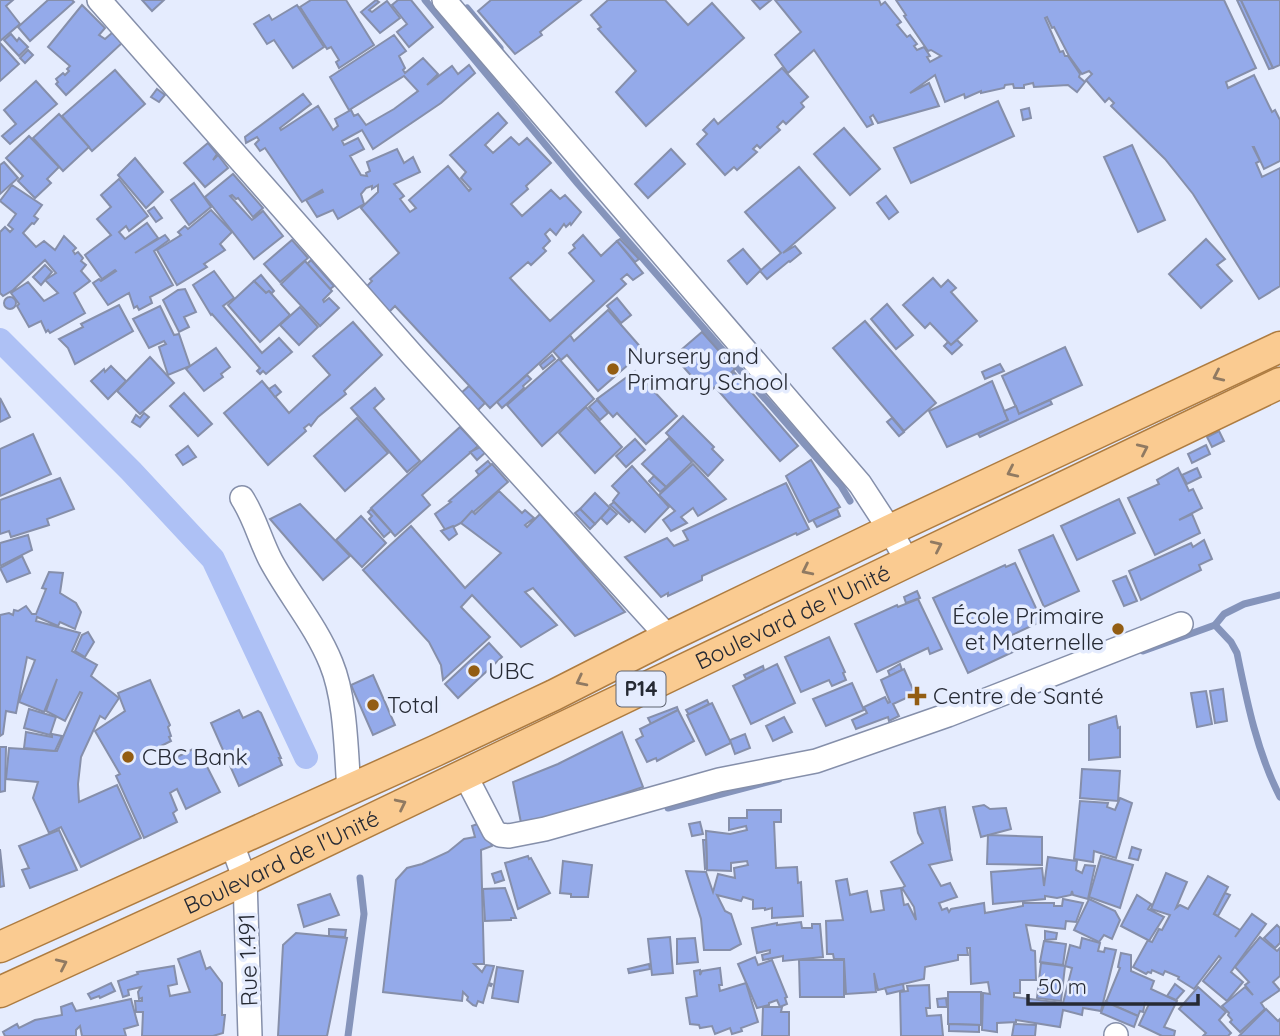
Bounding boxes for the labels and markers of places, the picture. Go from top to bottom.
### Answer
place label: Nursery and Primary School [627,341,789,396]
marker: Nursery and Primary School [605,361,621,377]
place label: École Primaire et Maternelle [952,601,1104,656]
marker: École Primaire et Maternelle [1110,621,1126,637]
place label: UBC [488,656,534,685]
marker: UBC [466,663,482,679]
place label: Centre de Santé [933,681,1104,710]
marker: Centre de Santé [907,686,927,706]
place label: Total [387,690,439,719]
marker: Total [365,697,381,713]
place label: CBC Bank [142,742,248,771]
marker: CBC Bank [120,749,136,765]

